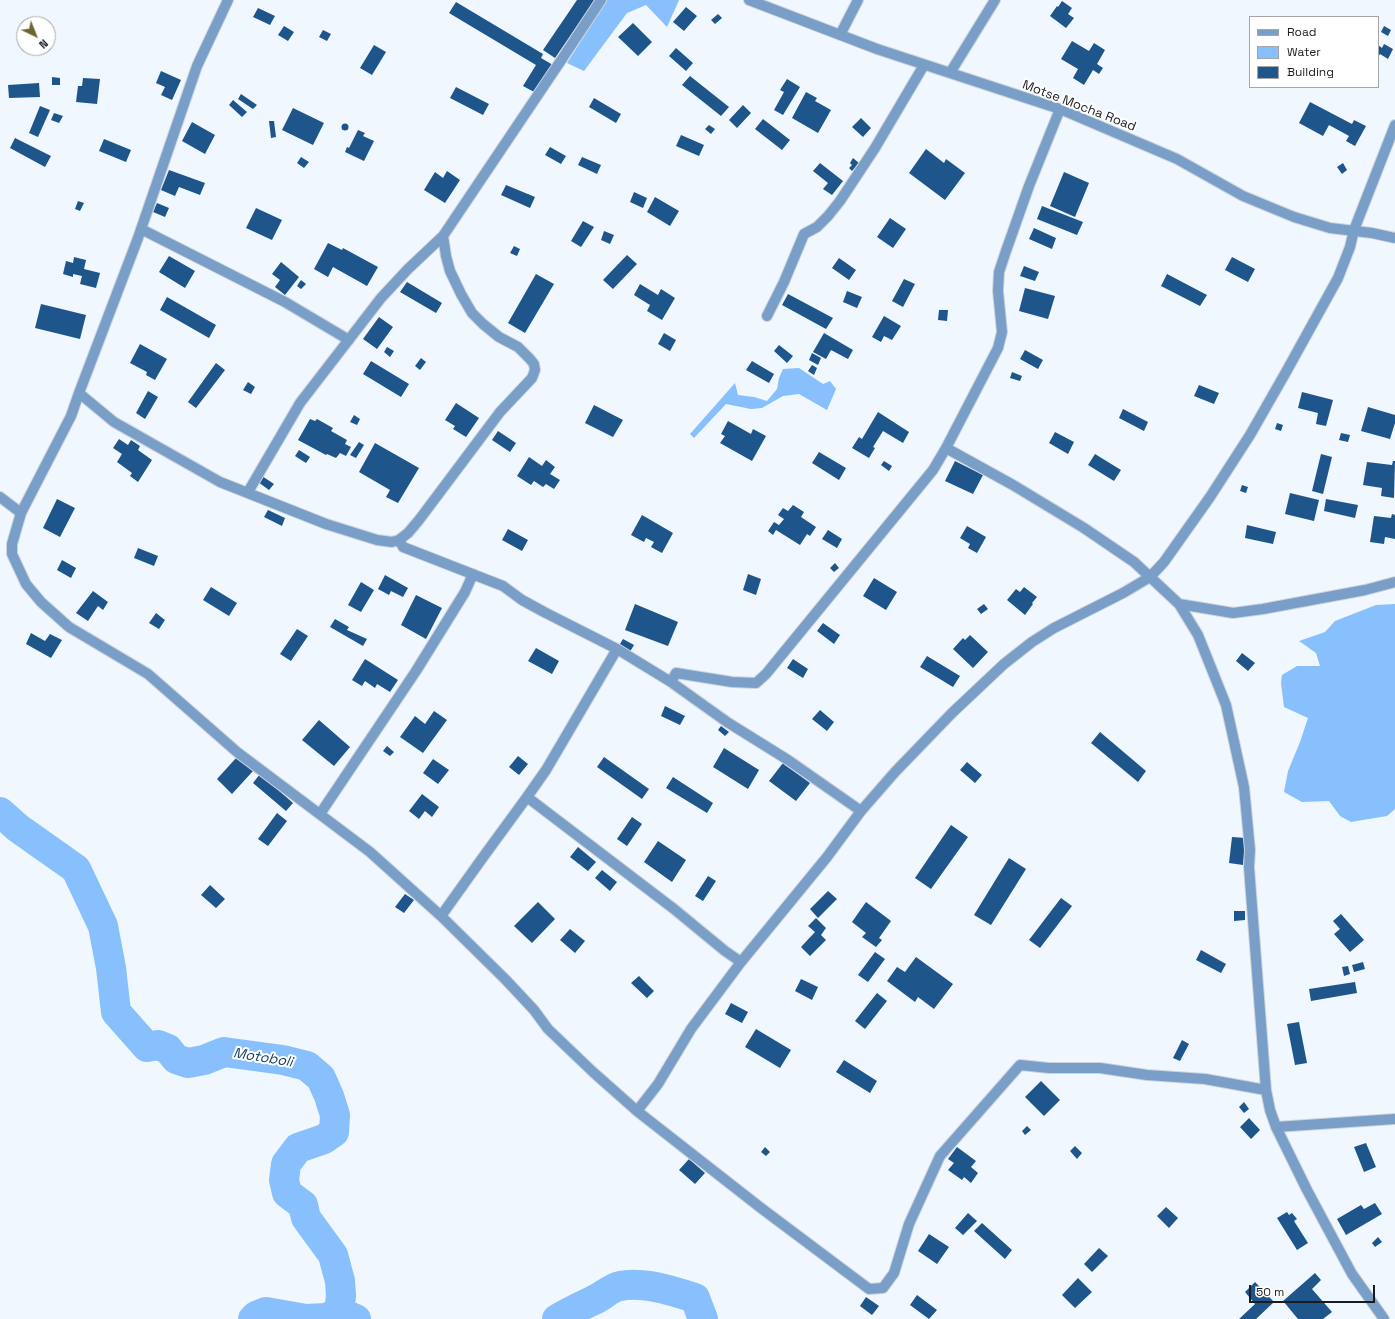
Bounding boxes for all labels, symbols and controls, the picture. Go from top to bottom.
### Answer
north arrow [16,16,56,56]
legend [1249,16,1379,88]
text: Road [1287,24,1316,40]
text: N [36,36,51,52]
text: Water [1287,44,1321,60]
text: Building [1287,64,1334,80]
street label: Motse Mocha Road [1020,77,1138,135]
water label: Motoboli [232,1045,294,1071]
scale bar [1251,1277,1377,1303]
text: 50 m [1256,1284,1284,1300]

